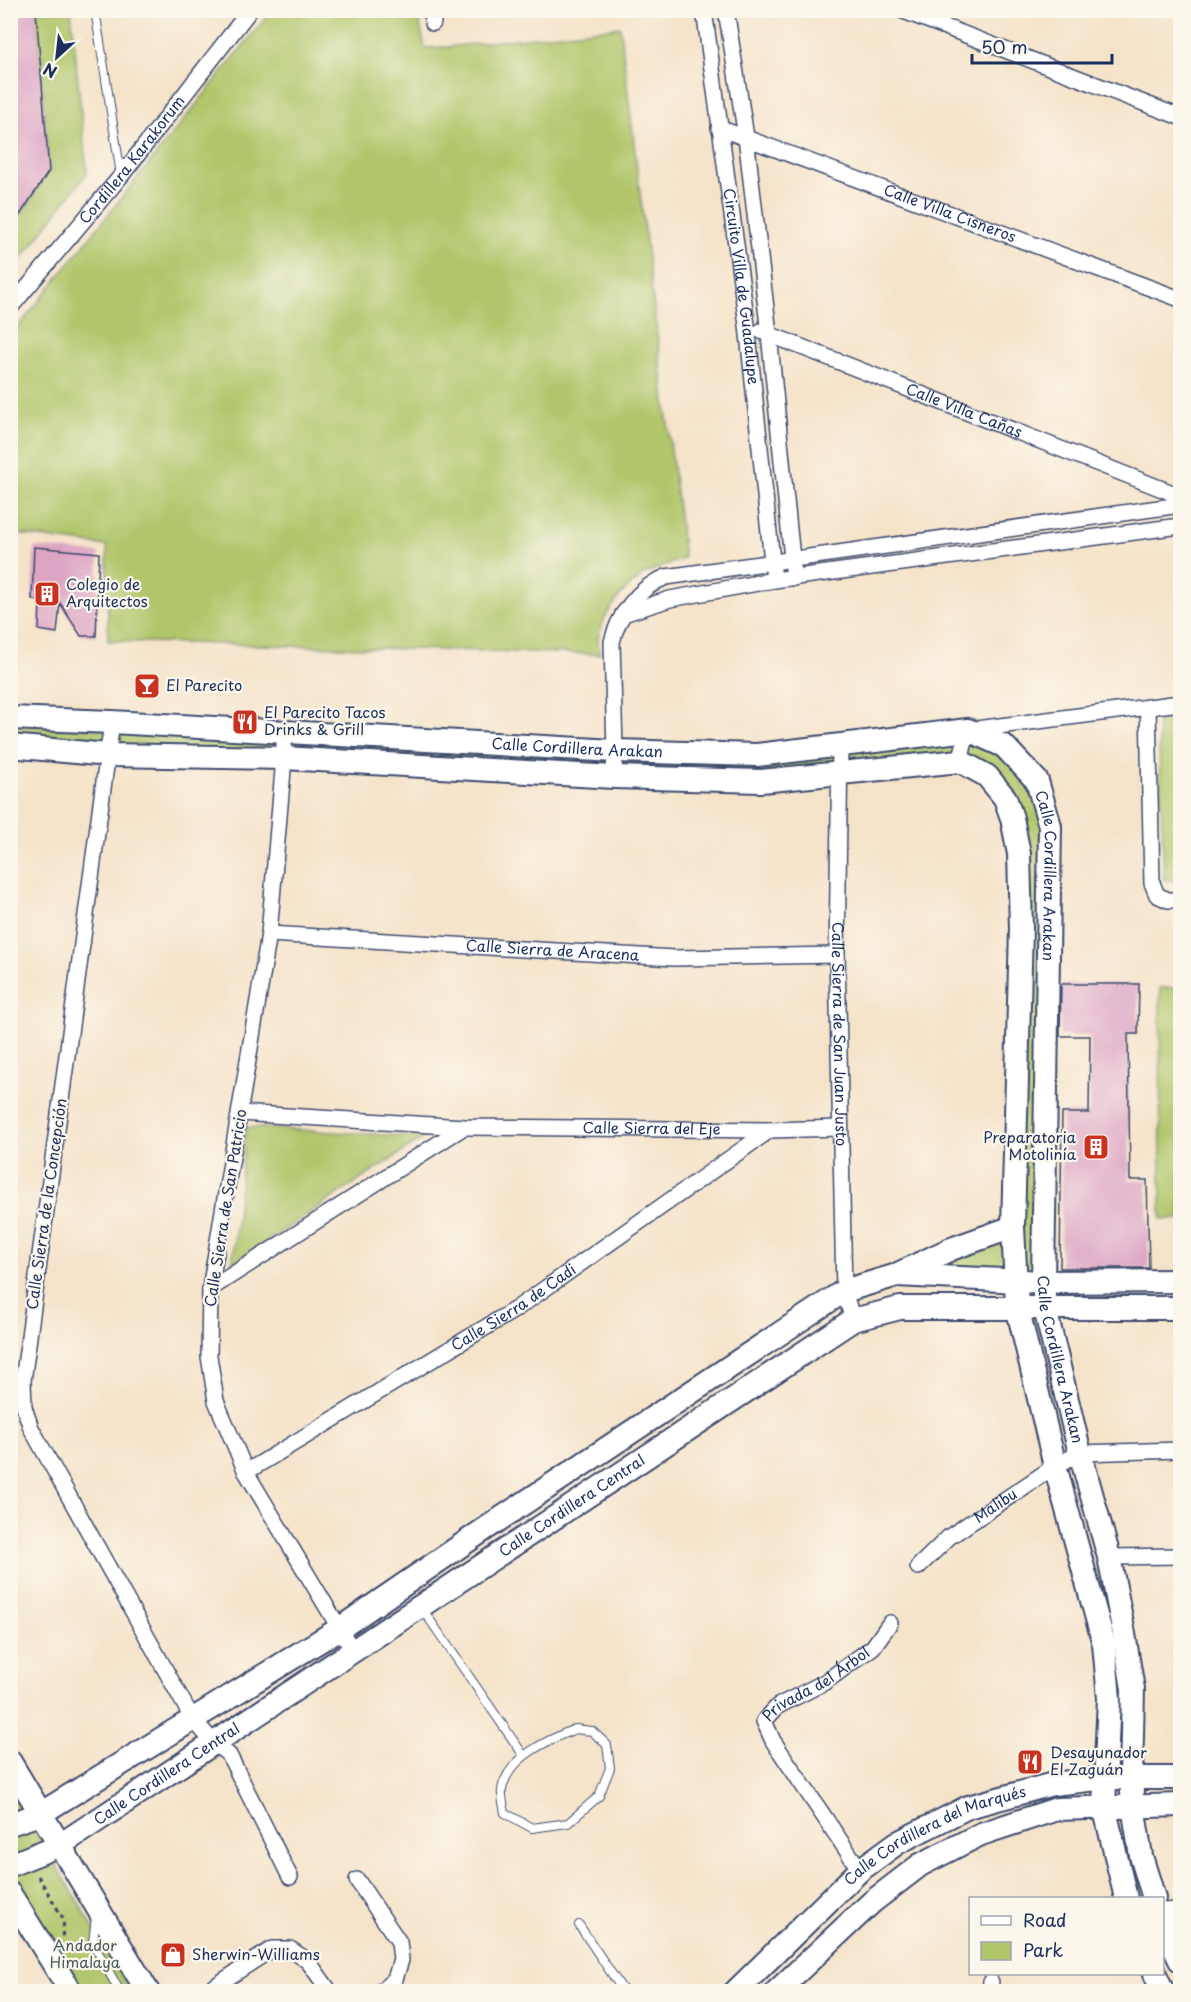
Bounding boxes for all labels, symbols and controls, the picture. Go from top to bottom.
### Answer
north arrow [27,27,87,87]
scale bar [972,27,1112,65]
text: 50 m [981,33,1028,60]
text: N [39,58,61,85]
street label: Cordillera Karakorum [73,90,190,228]
street label: Calle Villa Cisneros [881,177,1020,247]
street label: Circuito Villa de Guadalupe [718,187,766,386]
street label: Calle Villa Cañas [903,376,1026,443]
place label: Colegio de Arquitectos [66,572,148,612]
building icon: Colegio de Arquitectos [32,579,62,609]
bar icon: El Parecito [132,671,162,701]
place label: El Parecito [166,673,242,696]
place label: El Parecito Tacos Drinks & Grill [264,700,385,740]
restaurant icon: El Parecito Tacos Drinks & Grill [230,707,260,737]
street label: Calle Cordillera Arakan [491,731,663,762]
street label: Calle Cordillera Arakan [1030,787,1063,961]
street label: Calle Sierra de San Juan Justo [827,922,854,1146]
street label: Calle Sierra de Aracena [465,933,641,966]
street label: Calle Sierra de la Concepción [19,1097,72,1311]
street label: Calle Sierra de San Patricio [198,1107,252,1308]
street label: Calle Sierra del Eje [582,1115,721,1140]
place label: Preparatoria Motolinía [983,1125,1077,1165]
building icon: Preparatoria Motolinía [1081,1132,1111,1162]
street label: Calle Sierra de Cadi [446,1257,580,1356]
street label: Calle Cordillera Arakan [1033,1275,1090,1445]
street label: Calle Cordillera Central [494,1448,649,1562]
street label: Malibu [968,1482,1021,1528]
street label: Privada del Árbol [756,1640,874,1726]
street label: Calle Cordillera Central [88,1716,244,1830]
place label: Desayunador El Zaguán [1050,1740,1147,1780]
restaurant icon: Desayunador El Zaguán [1015,1747,1045,1777]
street label: Calle Cordillera del Marqués [838,1779,1028,1890]
legend [969,1897,1164,1975]
text: Road [1023,1906,1067,1933]
park label: Andador Himalaya [50,1933,121,1973]
text: Park [1023,1936,1063,1963]
shop icon: Sherwin-Williams [158,1940,188,1970]
place label: Sherwin-Williams [192,1942,320,1965]

